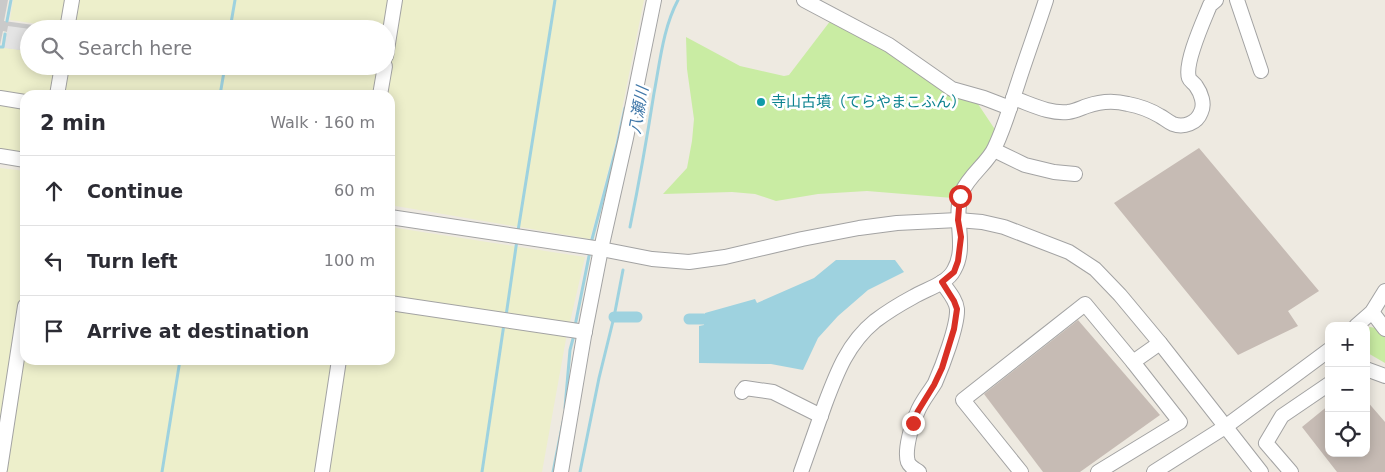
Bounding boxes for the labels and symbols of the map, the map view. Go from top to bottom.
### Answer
water label: 八瀬川 [625,83,652,135]
place label: 寺山古墳（てらやまこふん） [771,93,966,111]
marker: 寺山古墳（てらやまこふん） [755,96,767,108]
route start [949,185,972,208]
route end [902,412,925,435]

